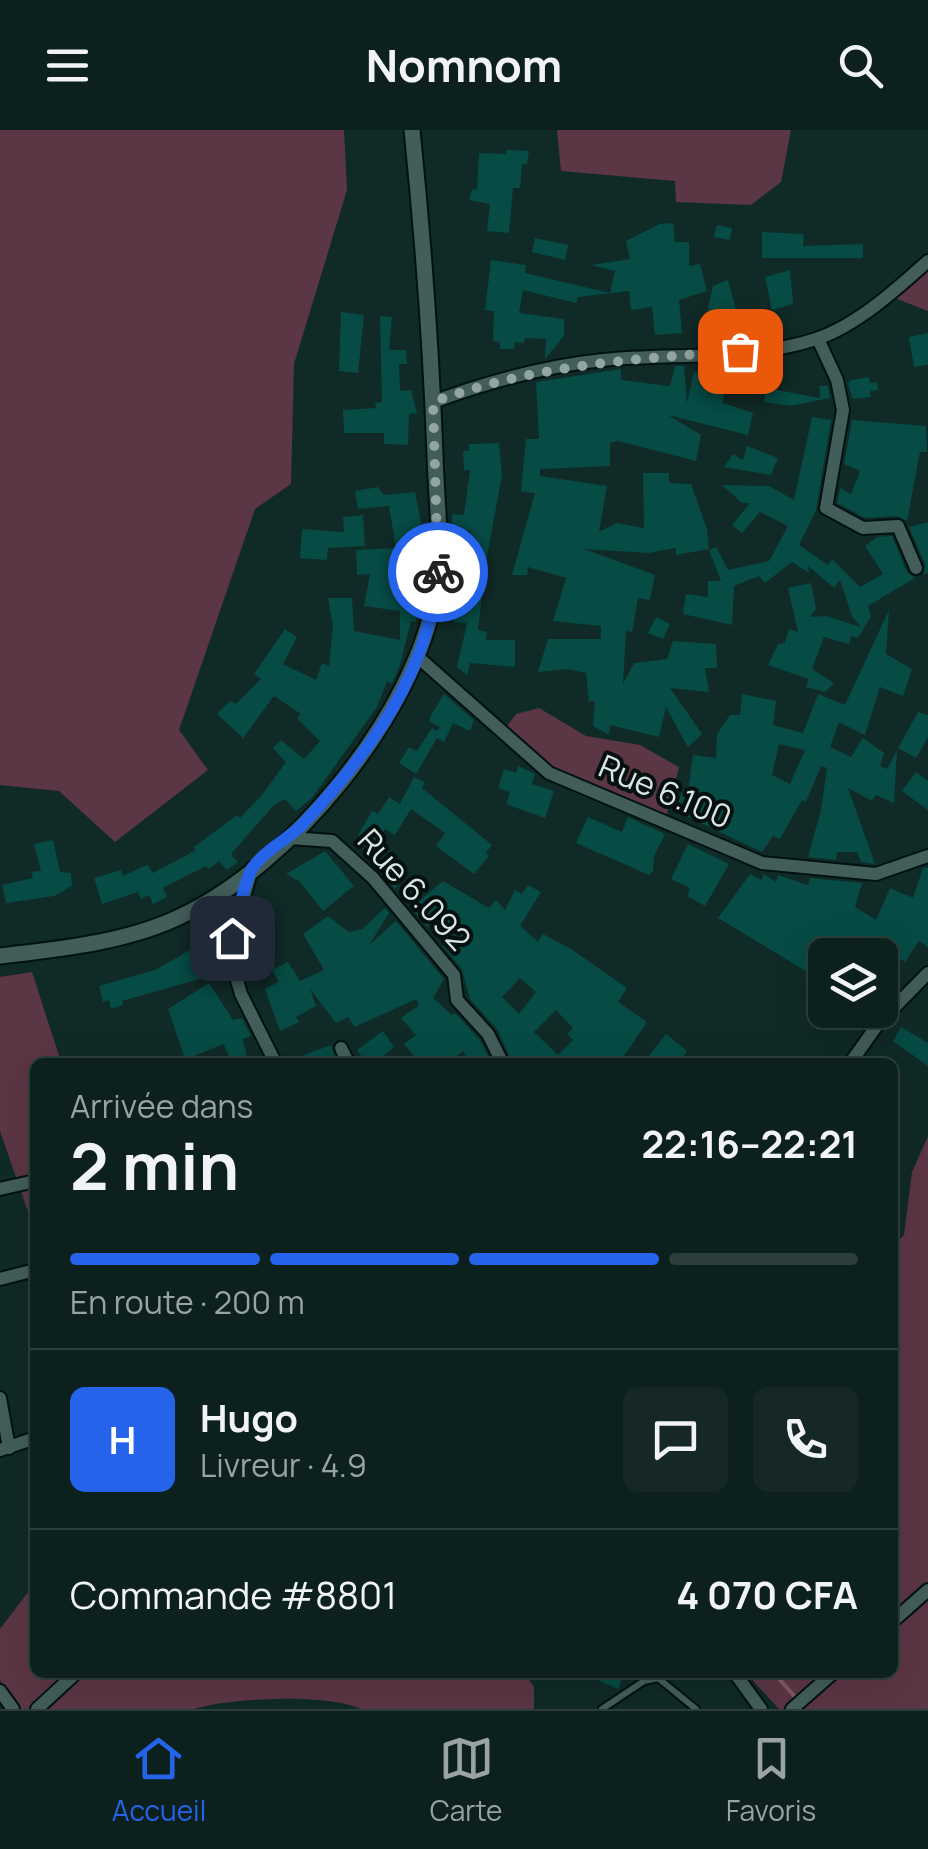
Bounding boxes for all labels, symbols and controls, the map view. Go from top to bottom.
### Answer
text: Nomnom [366,34,562,96]
icon: menu [40,38,95,93]
icon: search [833,38,888,93]
pin [698,309,783,394]
icon: bag [713,324,768,379]
courier [388,522,488,622]
icon: bike [411,545,466,600]
street label: Rue 6.100 [592,743,738,839]
street label: Rue 6.092 [348,819,481,960]
pin [190,896,275,981]
icon: home [205,911,260,966]
map controls [808,938,898,1028]
button: layers [808,938,898,1028]
text: Arrivée dans [70,1084,253,1128]
text: 22:16–22:21 [641,1117,858,1169]
text: 2 min [70,1121,239,1210]
text: En route · 200 m [70,1280,305,1324]
button: chat [623,1387,728,1492]
button: phone [753,1387,858,1492]
text: Hugo [200,1391,298,1443]
text: H [109,1413,136,1465]
text: Livreur · 4.9 [200,1443,367,1487]
text: Commande #8801 [70,1568,397,1620]
text: 4 070 CFA [676,1568,858,1620]
tab: Accueil [112,1731,206,1829]
tab: Carte [430,1731,502,1829]
tab: Favoris [726,1731,816,1829]

